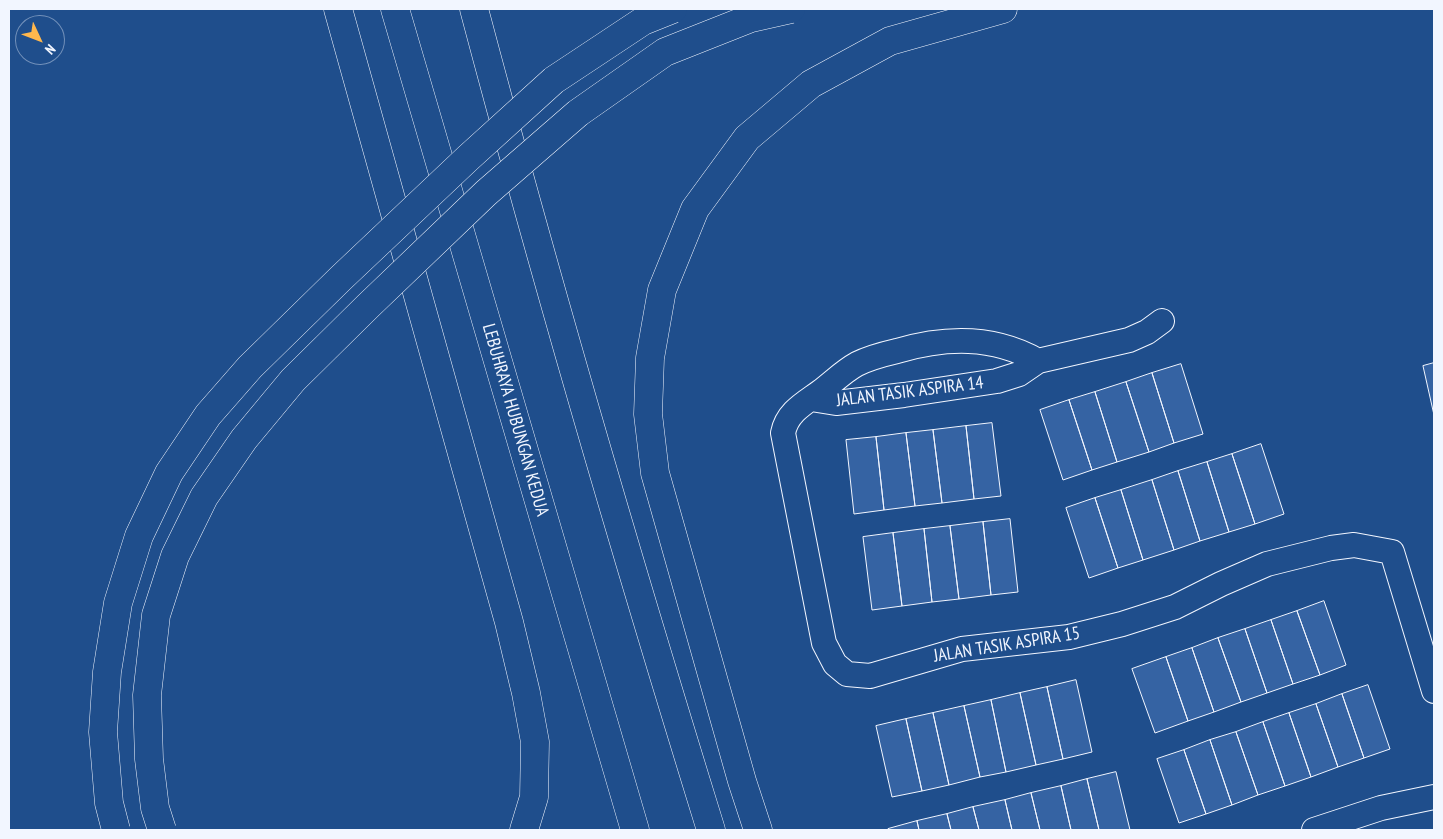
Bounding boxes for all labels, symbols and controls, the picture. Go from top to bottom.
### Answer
north arrow [15,15,65,65]
text: N [41,41,59,58]
street label: LEBUHRAYA HUBUNGAN KEDUA [477,321,553,519]
street label: JALAN TASIK ASPIRA 14 [835,372,985,412]
street label: JALAN TASIK ASPIRA 15 [932,623,1082,667]

